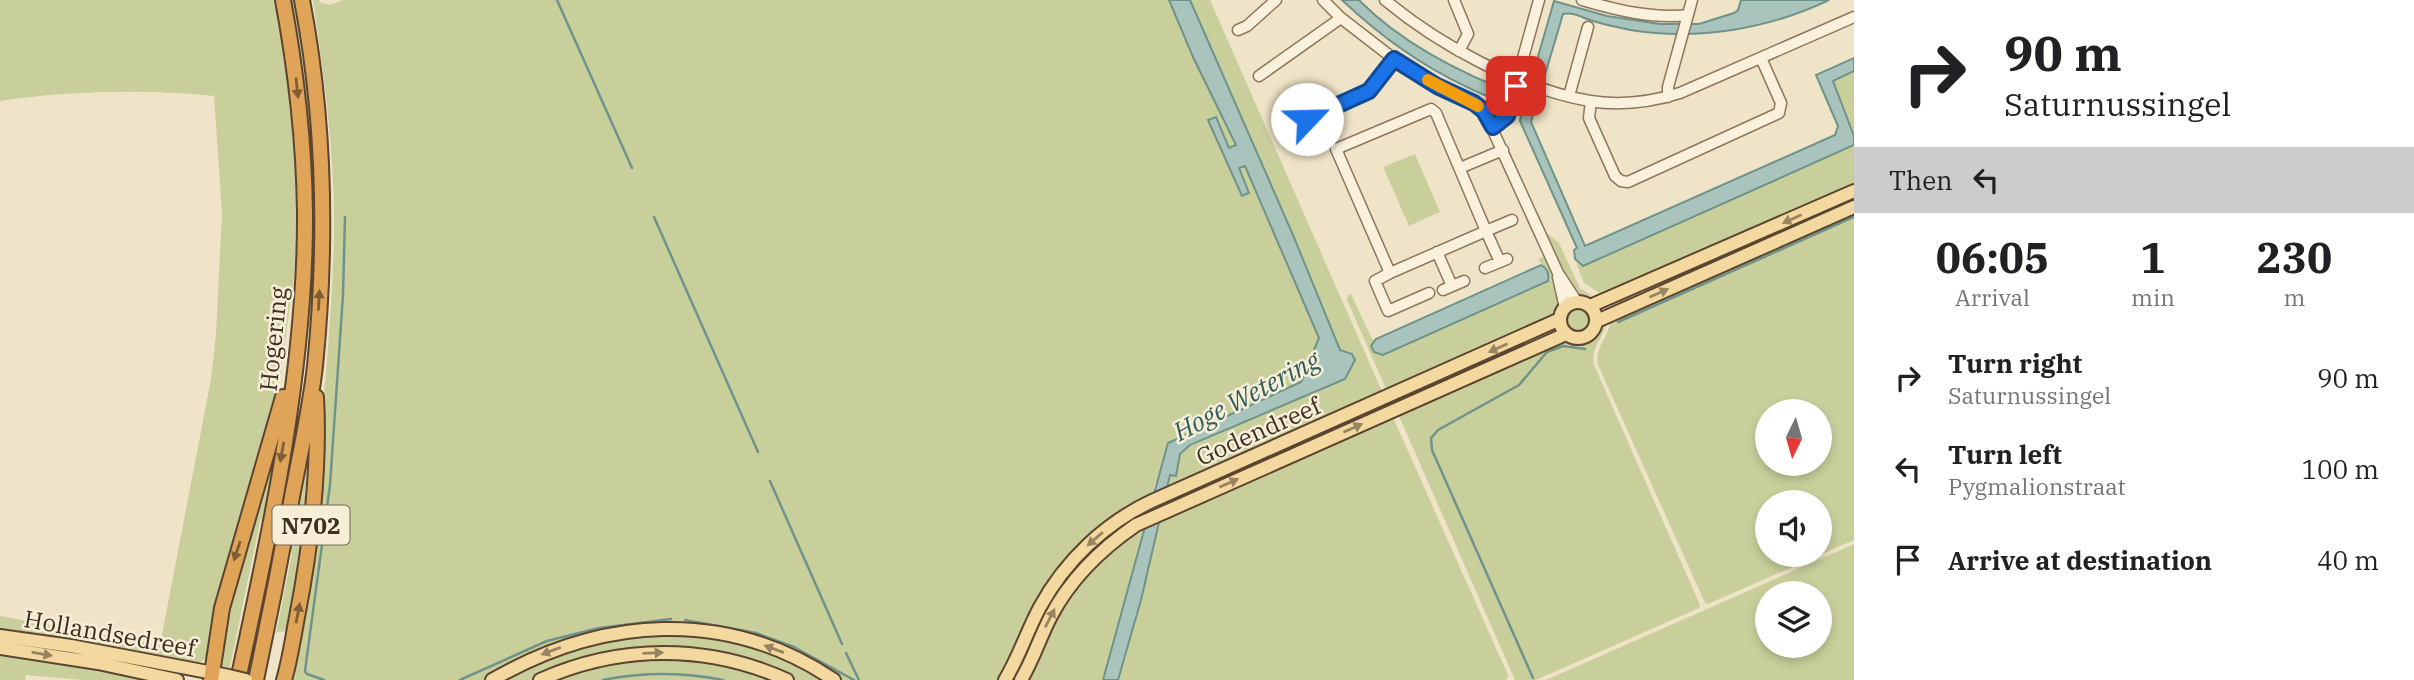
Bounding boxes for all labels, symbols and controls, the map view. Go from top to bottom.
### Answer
text: 90 m [2004,21,2122,84]
icon: right [1889,28,1980,119]
pin [1486,56,1546,116]
icon: arrive [1497,67,1535,105]
one-way arrow [292,78,303,100]
position arrow [1270,82,1344,156]
text: Saturnussingel [2004,83,2231,125]
icon: left [1967,161,2005,199]
text: Then [1889,163,1953,197]
one-way arrow [1781,214,1802,225]
text: 06:05 [1936,230,2049,285]
text: 1 [2140,230,2166,285]
text: 230 [2257,230,2332,285]
text: Arrival [1955,282,2030,312]
text: min [2131,282,2175,312]
text: m [2283,282,2305,312]
street label: Hogering [252,285,294,393]
one-way arrow [1649,287,1669,299]
one-way arrow [314,288,325,310]
water label: Hoge Wetering [1166,342,1326,448]
one-way arrow [1488,342,1508,354]
text: Turn right [1948,346,2082,380]
icon: right [1889,359,1927,397]
text: 90 m [2317,361,2379,395]
text: Saturnussingel [1948,380,2111,410]
street label: Godendreef [1191,389,1327,473]
north arrow [1755,399,1832,476]
map controls [1755,399,1832,658]
one-way arrow [1342,422,1363,433]
text: Turn left [1948,437,2062,471]
one-way arrow [276,441,287,463]
icon: left [1889,450,1927,488]
text: 100 m [2301,452,2379,486]
text: Pygmalionstraat [1948,471,2126,501]
one-way arrow [1219,477,1239,489]
button: sound [1755,490,1832,567]
road number: N702 [272,505,350,544]
one-way arrow [1086,531,1104,547]
one-way arrow [232,541,242,562]
icon: arrive [1889,541,1927,579]
text: Arrive at destination [1948,543,2212,577]
text: 40 m [2317,543,2379,577]
button: layers [1755,581,1832,658]
street label: Hollandsedreef [22,602,200,664]
one-way arrow [292,602,303,624]
one-way arrow [1044,608,1056,628]
one-way arrow [763,643,784,654]
one-way arrow [541,645,562,656]
one-way arrow [643,647,665,658]
one-way arrow [31,649,53,660]

